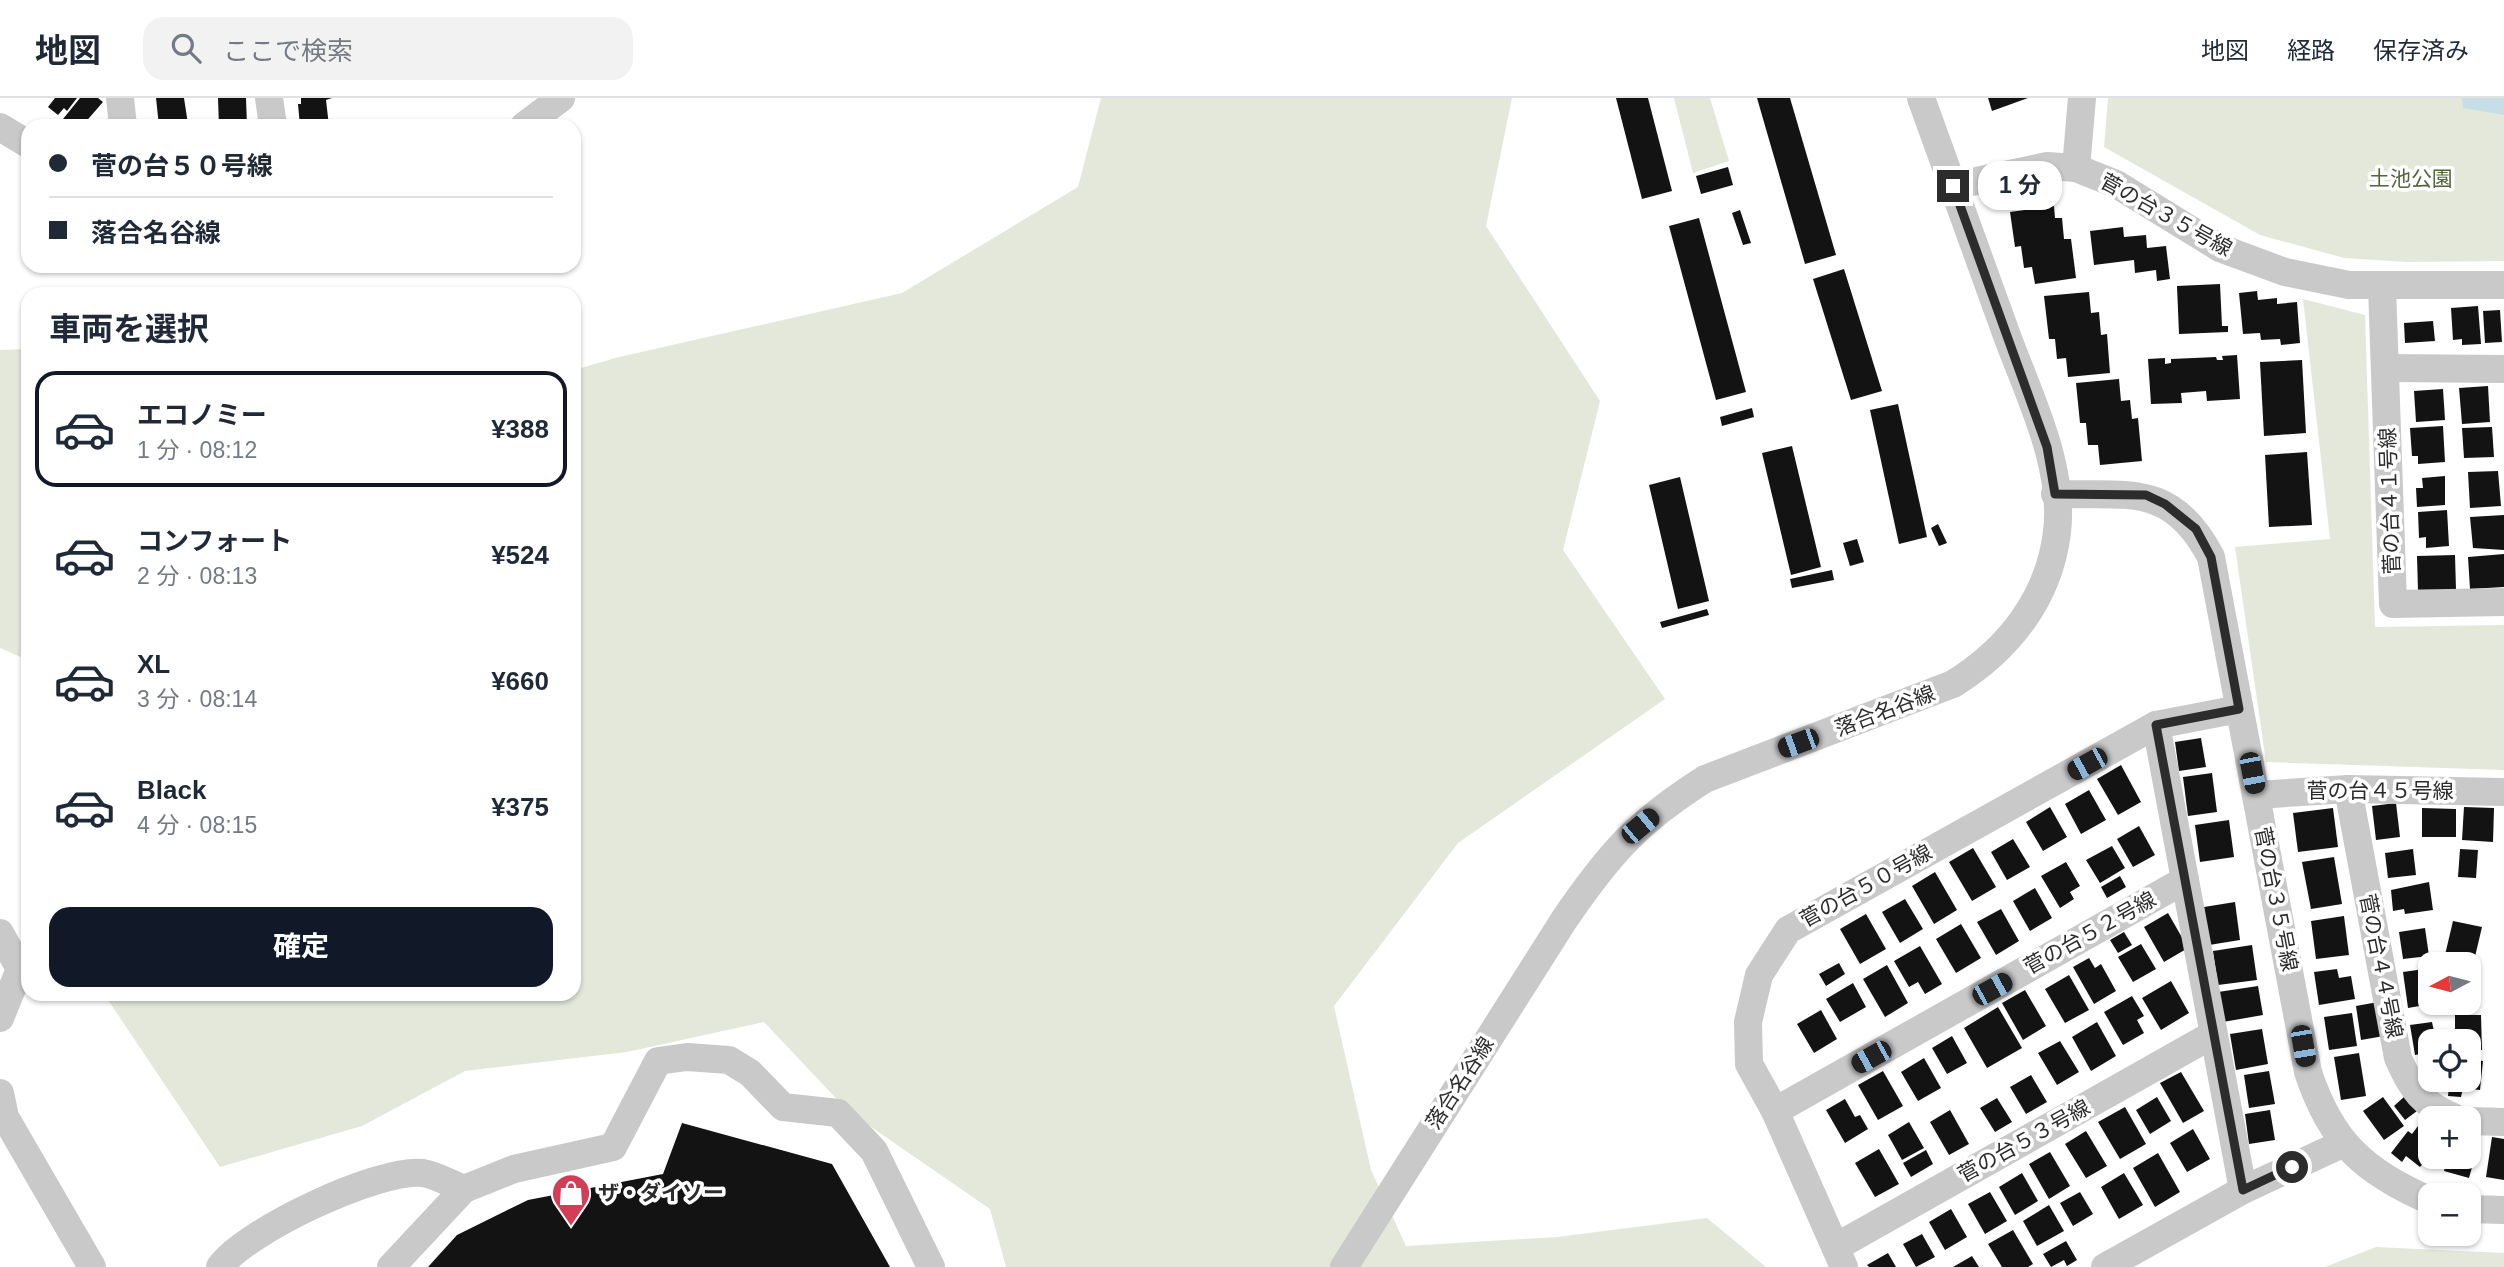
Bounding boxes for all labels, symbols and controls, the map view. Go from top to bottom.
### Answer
search box [143,17,633,80]
icon: search [167,29,205,67]
text: 地図 [35,32,101,69]
text: ここで検索 [223,36,353,66]
text: 地図 [2201,37,2249,64]
text: 経路 [2287,37,2335,64]
text: 保存済み [2373,37,2469,64]
text: 菅の台５０号線 [91,151,273,181]
callout: 1 分 [1978,162,2062,210]
park label: 土池公園 [2369,167,2453,190]
street label: 菅の台３５号線 [2096,169,2236,260]
route end [1937,170,1969,202]
text: 1 分 [1999,172,2041,198]
text: 落合名谷線 [91,218,221,248]
text: 車両を選択 [49,311,209,347]
icon: car [53,398,116,461]
text: エコノミー [137,400,267,430]
text: ¥388 [491,414,549,444]
street label: 菅の台４１号線 [2375,427,2404,575]
text: 1 分 · 08:12 [137,437,257,463]
icon: car [53,524,116,587]
text: コンフォート [137,526,292,556]
text: ¥524 [491,540,549,570]
text: 2 分 · 08:13 [137,563,257,589]
text: XL [137,649,170,679]
icon: car [53,650,116,713]
text: ¥660 [491,666,549,696]
street label: 落合名谷線 [1832,681,1938,740]
text: 3 分 · 08:14 [137,686,257,712]
car [1775,726,1822,760]
car [2064,745,2111,783]
car [2238,750,2267,796]
text: Black [137,775,206,805]
icon: car [53,776,116,839]
street label: 菅の台４５号線 [2307,779,2454,802]
text: ¥375 [491,792,549,822]
car [1618,804,1663,848]
text: 4 分 · 08:15 [137,812,257,838]
street label: 菅の台３５号線 [2251,825,2302,973]
street label: 菅の台５０号線 [1796,840,1936,931]
street label: 菅の台５２号線 [2020,887,2160,978]
street label: 菅の台４４号線 [2356,892,2407,1040]
button: 確定 [49,907,553,987]
north arrow [2418,952,2482,1015]
map controls [2418,952,2481,1246]
car [1969,970,2016,1008]
car [2290,1023,2317,1069]
button: locate [2418,1029,2481,1092]
street label: 落合名谷線 [1421,1032,1498,1133]
car [1848,1038,1895,1076]
street label: 菅の台５３号線 [1954,1095,2094,1186]
button: + [2418,1106,2481,1169]
route start [2276,1151,2308,1183]
shop icon: ザ・ダイソー [550,1172,592,1227]
place label: ザ・ダイソー [598,1181,724,1204]
button: − [2418,1183,2481,1246]

